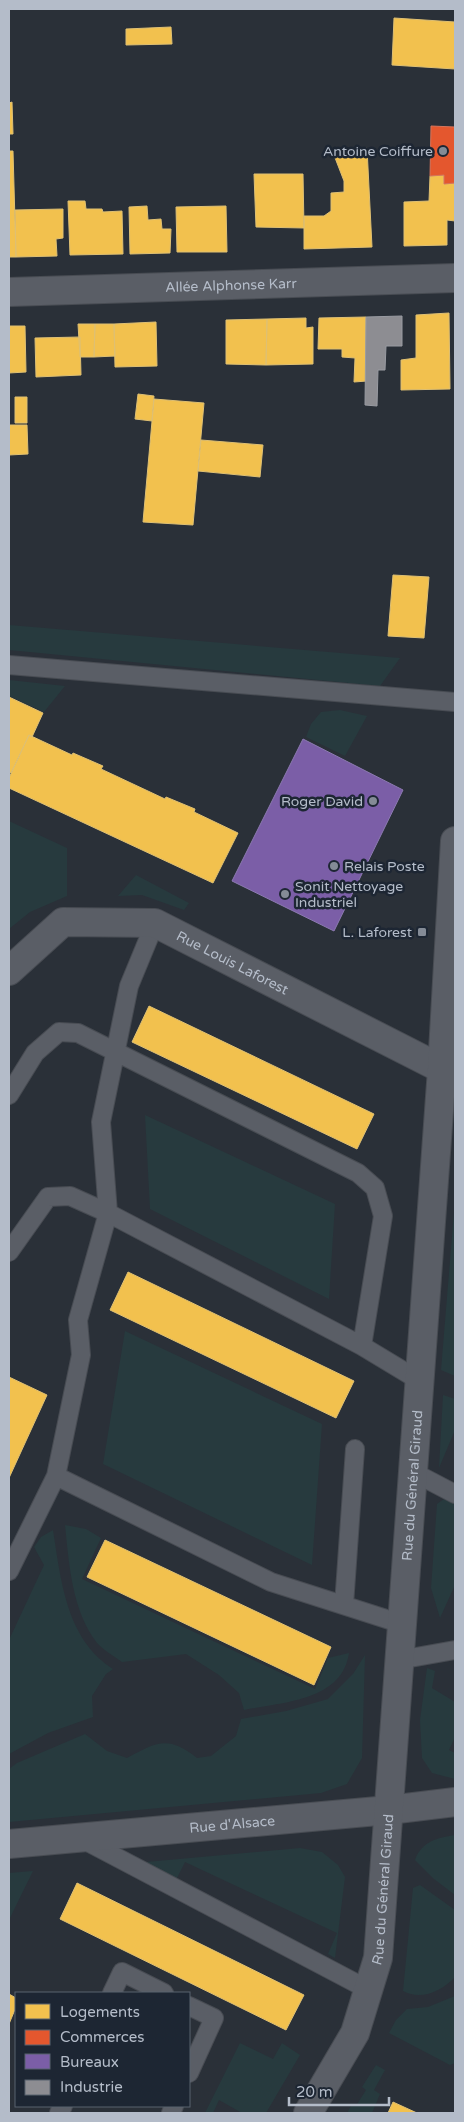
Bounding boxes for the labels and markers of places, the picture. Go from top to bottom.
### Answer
place label: Antoine Coiffure [323,143,433,160]
marker: Antoine Coiffure [437,145,449,157]
place label: Roger David [281,793,363,810]
marker: Roger David [367,795,379,807]
place label: Relais Poste [344,858,425,875]
marker: Relais Poste [328,860,340,872]
place label: Sonit Nettoyage Industriel [295,878,403,911]
marker: Sonit Nettoyage Industriel [279,888,291,900]
place label: L. Laforest [342,924,413,941]
marker: L. Laforest [416,926,428,938]

